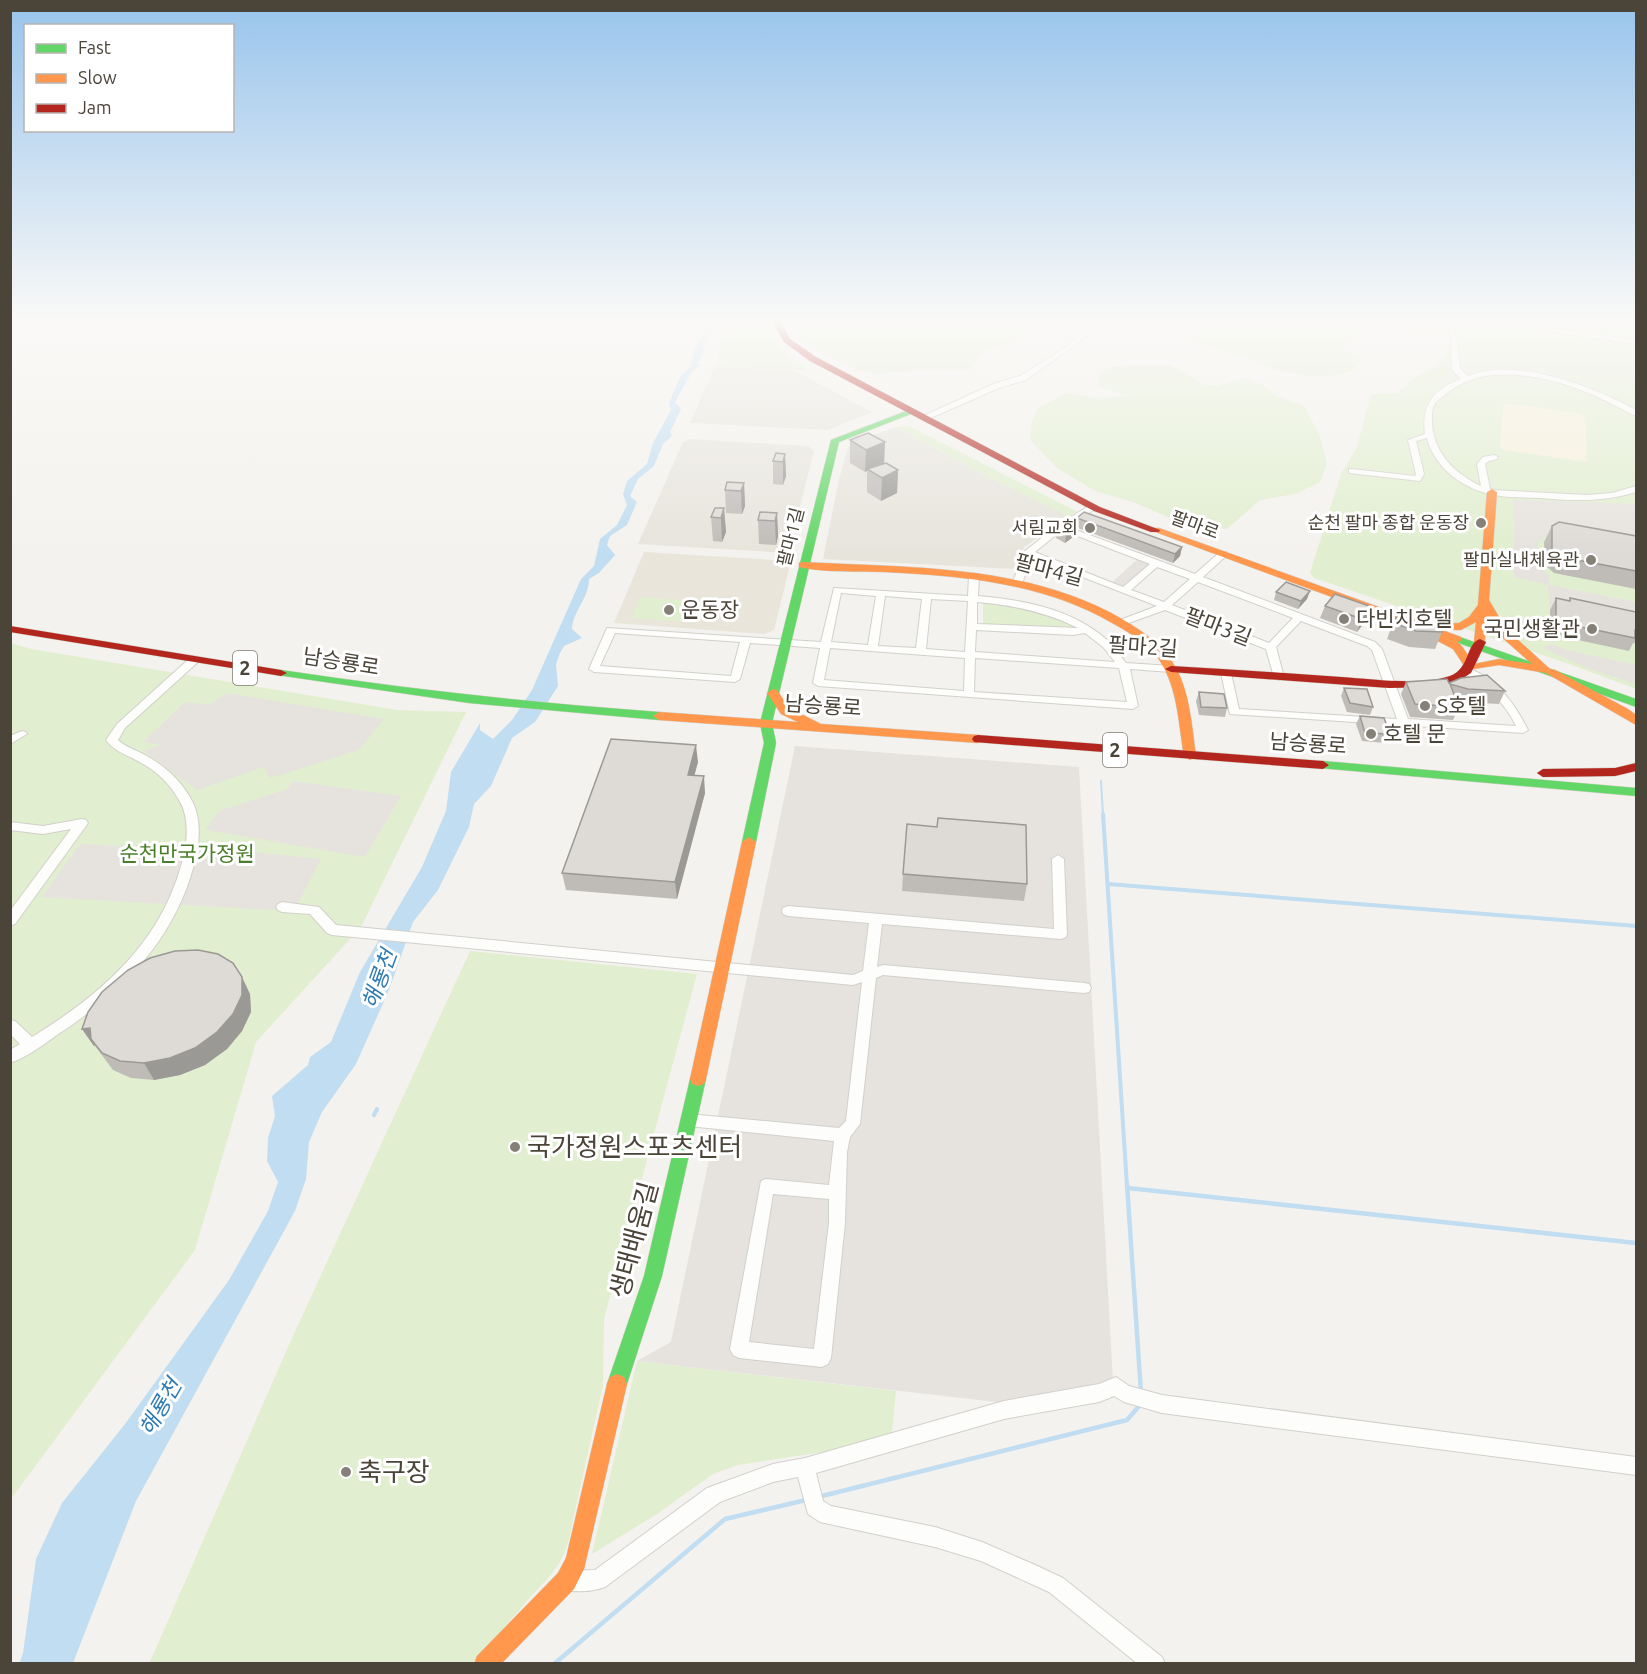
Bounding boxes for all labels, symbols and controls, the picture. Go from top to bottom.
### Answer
legend [24,24,234,132]
text: Fast [78,37,111,57]
text: Slow [78,67,117,87]
text: Jam [78,97,112,117]
street label: 팔마1길 [773,505,807,568]
street label: 팔마로 [1169,506,1222,542]
place label: 순천 팔마 종합 운동장 [1308,512,1469,532]
marker: 순천 팔마 종합 운동장 [1474,516,1488,530]
place label: 서림교회 [1012,517,1078,537]
marker: 서림교회 [1083,521,1097,535]
street label: 팔마4길 [1012,548,1086,590]
place label: 팔마실내체육관 [1463,549,1579,569]
marker: 팔마실내체육관 [1584,553,1598,567]
place label: 운동장 [681,597,739,621]
street label: 팔마3길 [1181,602,1255,650]
marker: 운동장 [662,603,676,617]
place label: 다빈치호텔 [1356,606,1453,630]
marker: 다빈치호텔 [1337,612,1351,626]
place label: 국민생활관 [1483,616,1580,640]
marker: 국민생활관 [1585,622,1599,636]
street label: 팔마2길 [1107,632,1179,660]
street label: 남승룡로 [301,643,381,679]
road number: 2 [233,651,257,685]
street label: 남승룡로 [784,690,862,720]
place label: S호텔 [1437,693,1487,717]
marker: S호텔 [1418,699,1432,713]
place label: 호텔 문 [1383,721,1446,745]
marker: 호텔 문 [1364,727,1378,741]
street label: 남승룡로 [1269,728,1347,758]
road number: 2 [1103,733,1127,767]
park label: 순천만국가정원 [119,841,255,865]
water label: 해룡천 [356,943,402,1012]
place label: 국가정원스포츠센터 [527,1132,742,1161]
marker: 국가정원스포츠센터 [508,1140,522,1154]
street label: 생태배움길 [604,1178,663,1301]
water label: 해룡천 [134,1372,187,1439]
place label: 축구장 [358,1457,430,1486]
marker: 축구장 [339,1465,353,1479]

